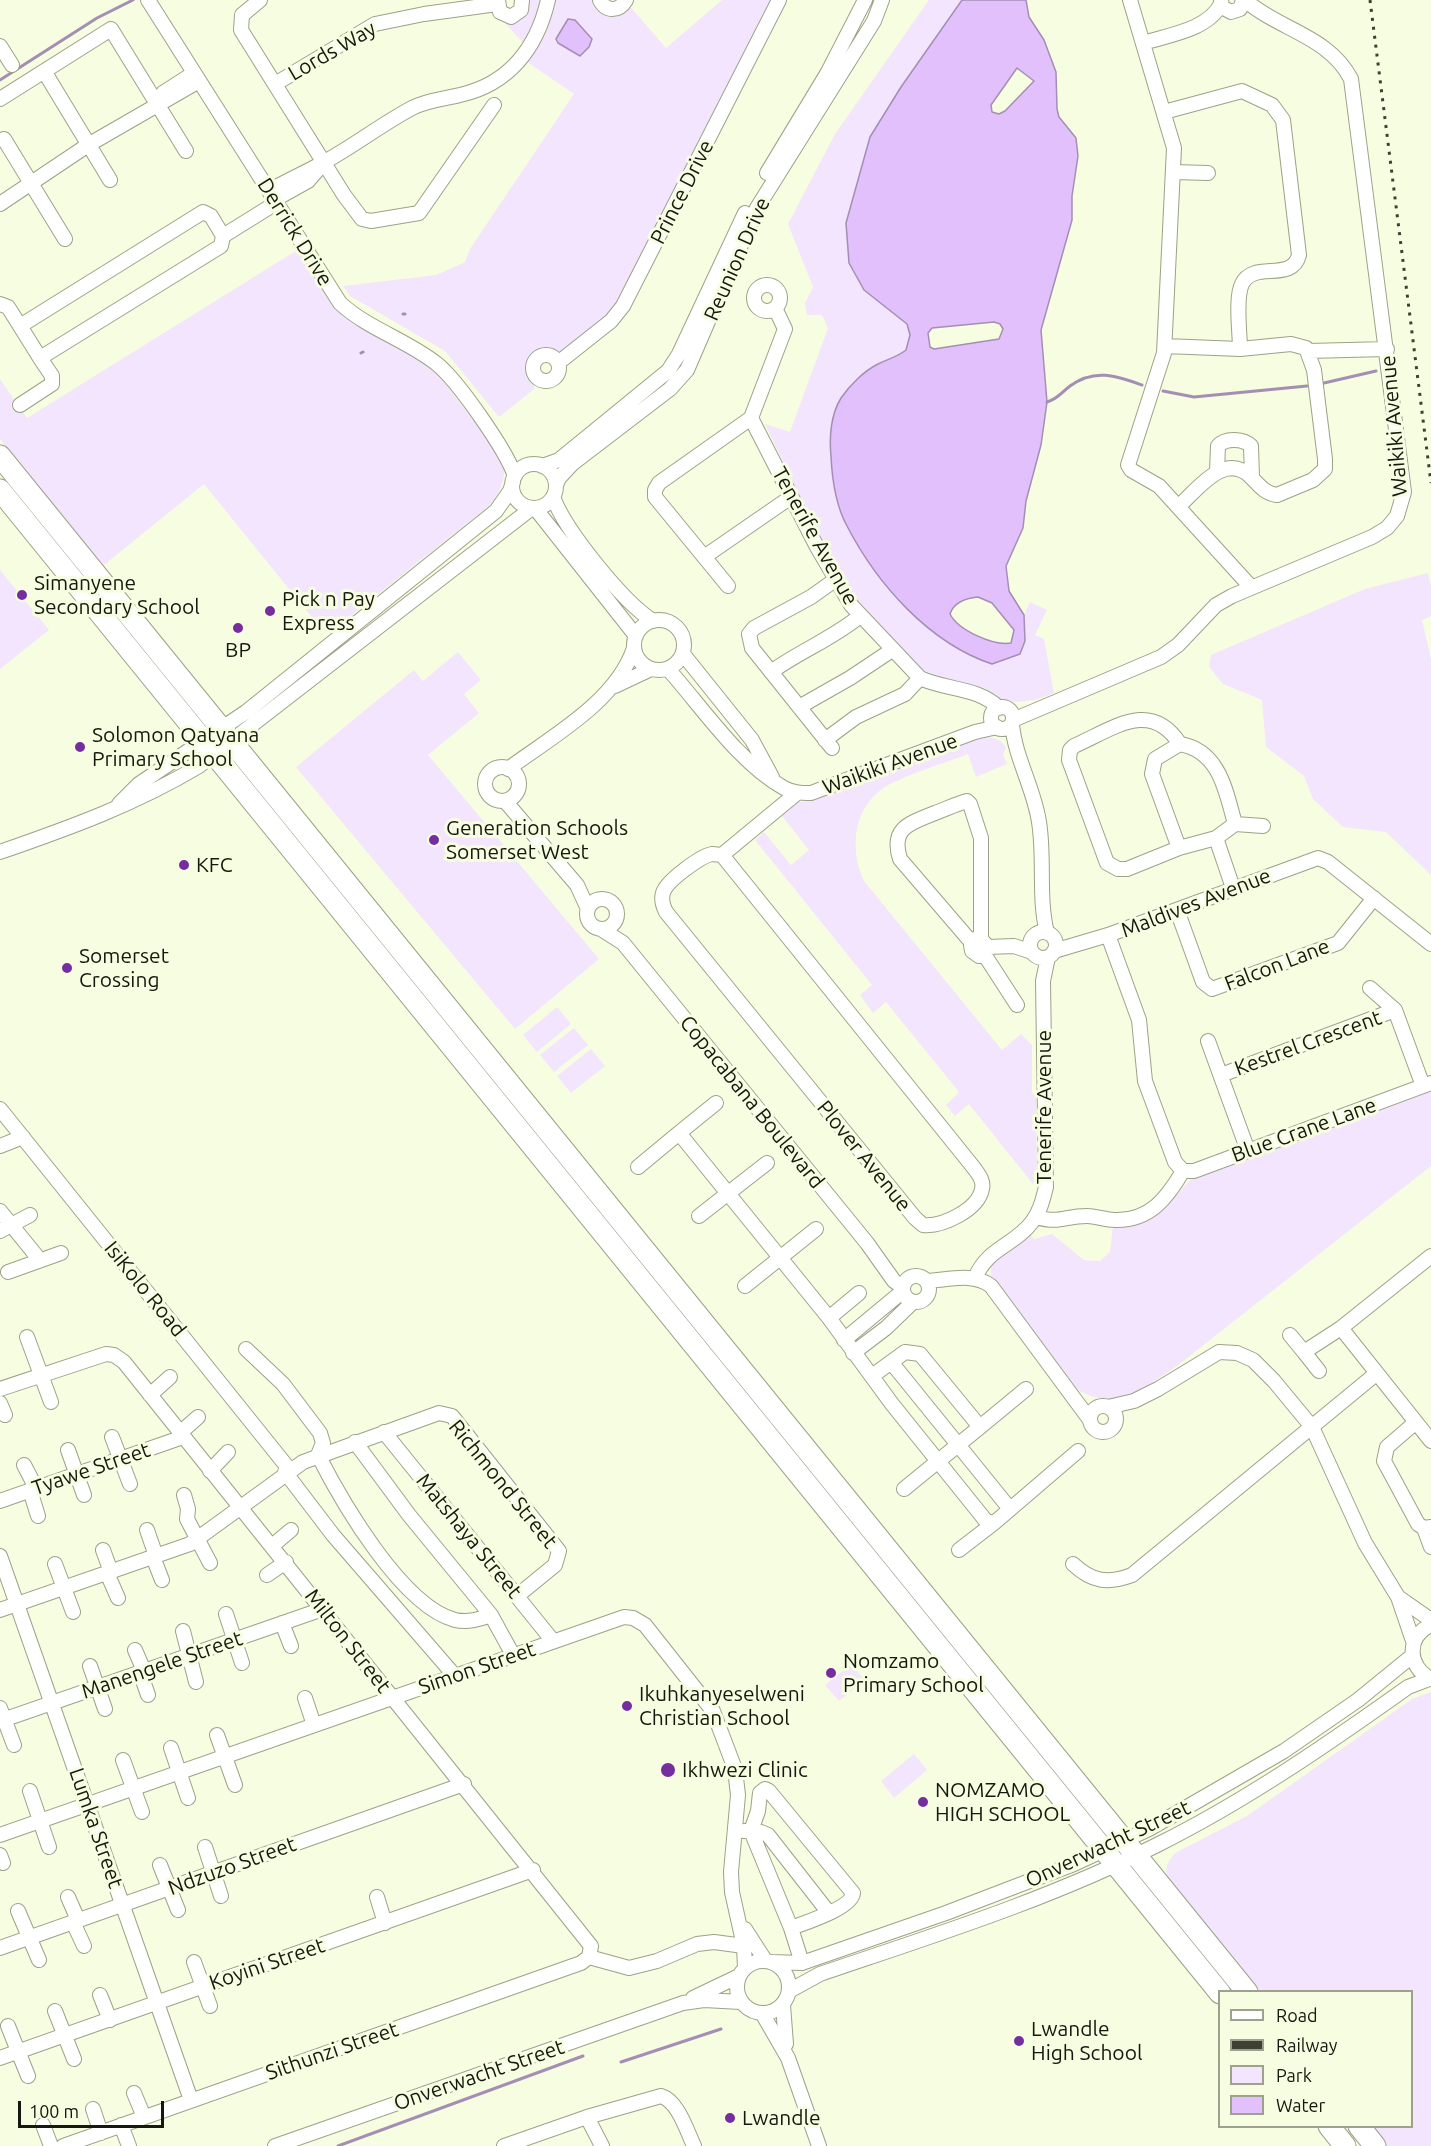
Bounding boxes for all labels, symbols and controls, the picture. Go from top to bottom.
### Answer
street label: Lords Way [284,16,380,86]
street label: Prince Drive [645,136,719,248]
street label: Derrick Drive [252,173,338,291]
street label: Reunion Drive [699,193,775,325]
street label: Waikiki Avenue [1375,354,1413,498]
street label: Tenerife Avenue [767,463,863,609]
place label: Simanyene Secondary School [34,570,200,620]
place label: Pick n Pay Express [282,586,375,636]
marker: Simanyene Secondary School [15,588,29,602]
marker: Pick n Pay Express [263,604,277,618]
marker: BP [231,621,245,635]
place label: BP [225,637,251,663]
place label: Solomon Qatyana Primary School [92,722,259,772]
street label: Waikiki Avenue [819,728,961,800]
marker: Solomon Qatyana Primary School [73,740,87,754]
place label: Generation Schools Somerset West [446,815,628,865]
marker: Generation Schools Somerset West [427,833,441,847]
place label: KFC [196,852,233,878]
marker: KFC [177,858,191,872]
street label: Maldives Avenue [1118,863,1274,943]
street label: Falcon Lane [1221,933,1333,997]
place label: Somerset Crossing [79,943,169,993]
marker: Somerset Crossing [60,961,74,975]
street label: Kestrel Crescent [1231,1005,1385,1081]
street label: Copacabana Boulevard [674,1010,830,1194]
street label: Tenerife Avenue [1031,1030,1057,1184]
street label: Blue Crane Lane [1228,1092,1380,1168]
street label: Plover Avenue [812,1095,916,1217]
street label: IsiKolo Road [99,1236,191,1342]
street label: Richmond Street [443,1415,563,1553]
street label: Tyawe Street [29,1437,153,1501]
street label: Matshaya Street [411,1468,527,1604]
street label: Milton Street [300,1584,396,1698]
street label: Manengele Street [78,1626,246,1704]
street label: Simon Street [415,1636,539,1700]
place label: Nomzamo Primary School [843,1648,984,1698]
marker: Nomzamo Primary School [824,1666,838,1680]
place label: Ikuhkanyeselweni Christian School [639,1681,805,1731]
marker: Ikuhkanyeselweni Christian School [620,1699,634,1713]
place label: Ikhwezi Clinic [682,1757,808,1783]
marker: Ikhwezi Clinic [659,1761,677,1779]
street label: Lumka Street [64,1765,128,1891]
place label: NOMZAMO HIGH SCHOOL [935,1777,1070,1827]
marker: NOMZAMO HIGH SCHOOL [916,1795,930,1809]
street label: Onverwacht Street [1022,1795,1194,1893]
street label: Ndzuzo Street [165,1831,299,1901]
street label: Koyini Street [206,1932,328,1996]
legend [1218,1990,1413,2128]
text: Road [1276,2005,1318,2025]
place label: Lwandle High School [1031,2016,1142,2066]
street label: Sithunzi Street [262,2017,402,2085]
street label: Onverwacht Street [390,2034,568,2116]
marker: Lwandle High School [1012,2034,1026,2048]
text: Railway [1276,2035,1337,2055]
text: Park [1276,2065,1312,2085]
scale bar [21,2089,166,2127]
text: Water [1276,2095,1325,2115]
text: 100 m [29,2101,79,2121]
place label: Lwandle [742,2105,821,2131]
marker: Lwandle [723,2111,737,2125]

